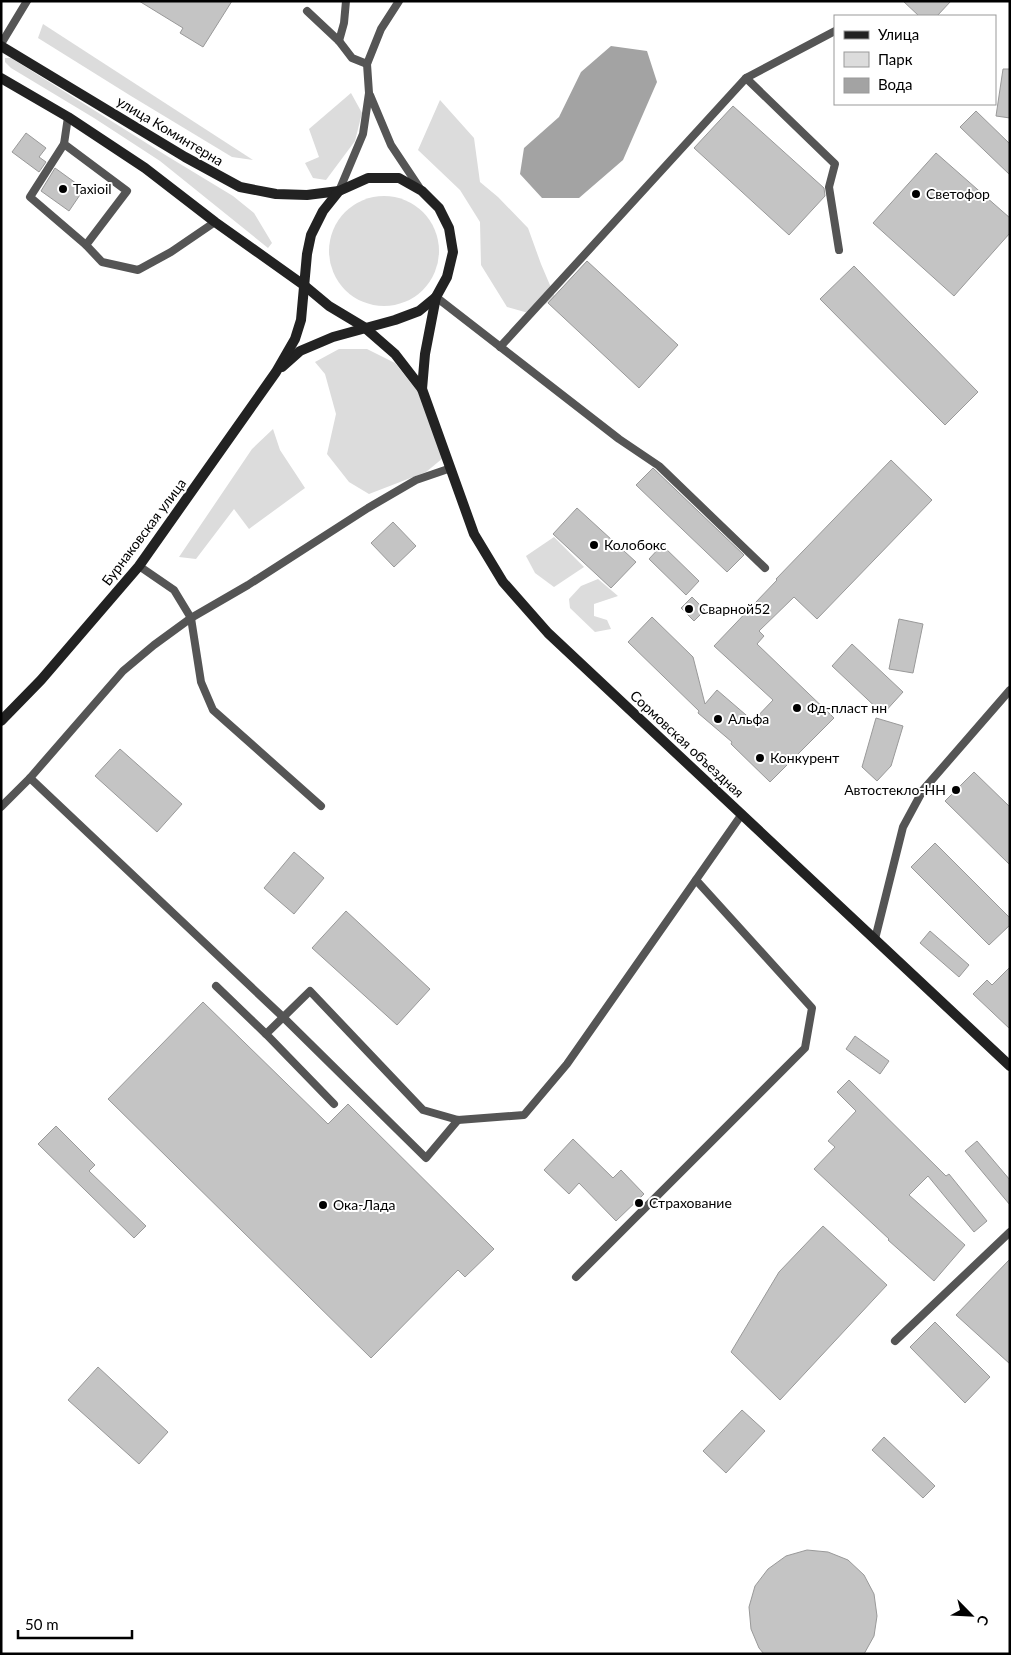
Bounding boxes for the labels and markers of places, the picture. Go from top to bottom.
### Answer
place label: Taxioil [73,180,112,197]
marker: Taxioil [57,183,69,195]
place label: Светофор [926,185,990,202]
marker: Светофор [910,188,922,200]
place label: Колобокс [604,536,667,553]
marker: Колобокс [588,539,600,551]
place label: Сварной52 [699,600,770,617]
marker: Сварной52 [683,603,695,615]
place label: Фд-пласт нн [807,699,887,716]
marker: Фд-пласт нн [791,702,803,714]
place label: Альфа [728,710,769,727]
marker: Альфа [712,713,724,725]
place label: Конкурент [770,749,839,766]
marker: Конкурент [754,752,766,764]
place label: Автостекло-НН [844,781,946,798]
marker: Автостекло-НН [950,784,962,796]
place label: Страхование [649,1194,732,1211]
place label: Ока-Лада [333,1196,396,1213]
marker: Страхование [633,1197,645,1209]
marker: Ока-Лада [317,1199,329,1211]

